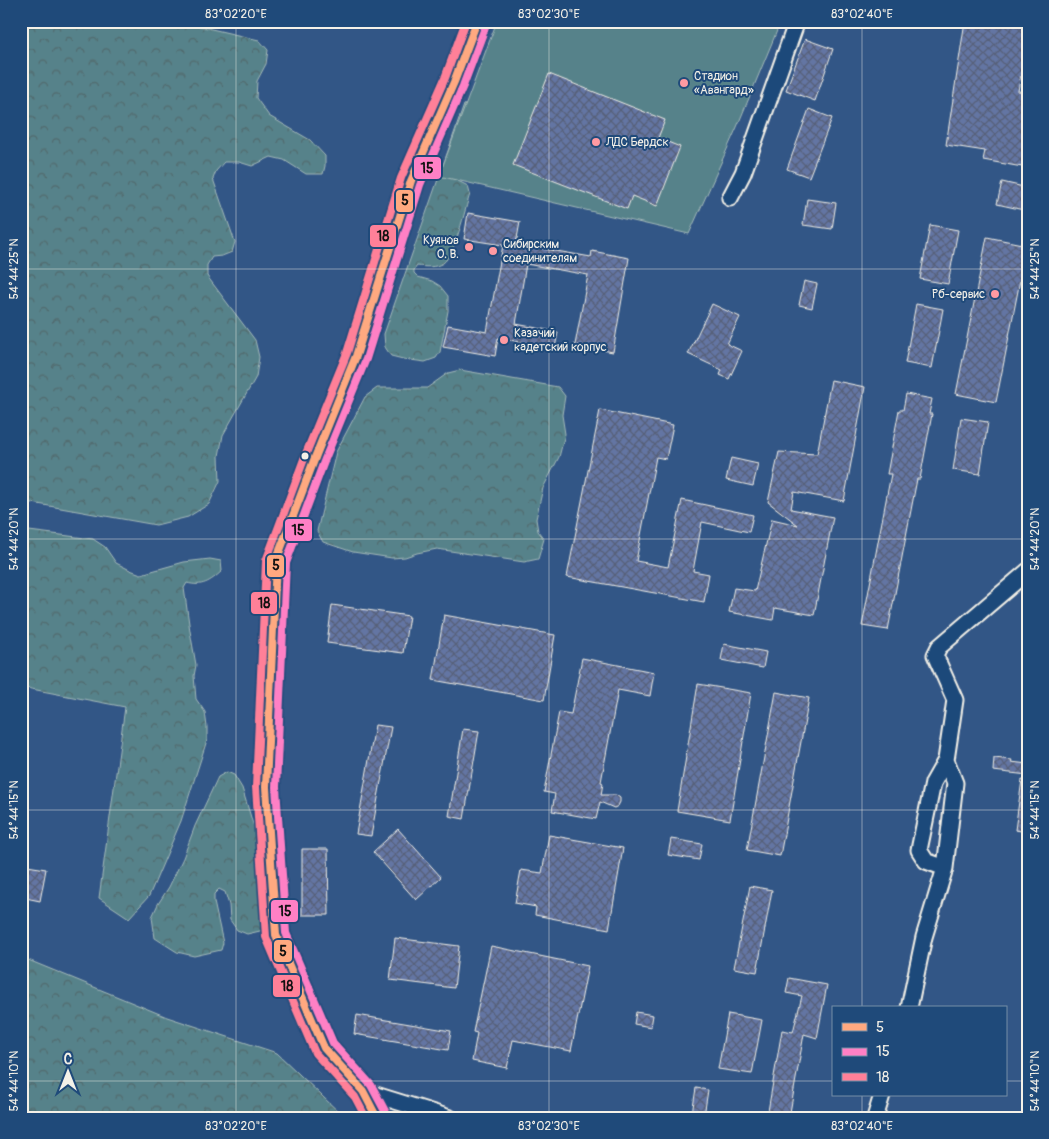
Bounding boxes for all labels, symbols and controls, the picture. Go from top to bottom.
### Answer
text: 83°02'20"E [205,7,267,22]
text: 83°02'30"E [518,7,580,22]
text: 83°02'40"E [831,7,893,22]
place label: Стадион «Авангард» [694,69,754,98]
marker: Стадион «Авангард» [678,77,690,89]
place label: ЛДС Бердск [605,135,669,150]
marker: ЛДС Бердск [590,136,602,148]
line badge: 15 [413,156,442,180]
text: 15 [420,160,434,177]
line badge: 5 [395,189,414,213]
text: 5 [401,192,409,209]
line badge: 18 [369,224,397,248]
text: 18 [377,228,389,245]
place label: Куянов О. В. [423,233,459,262]
place label: Сибирским соединителям [503,237,577,266]
text: 54°44'25"N [7,238,22,300]
text: 54°44'25"N [1028,238,1043,300]
marker: Куянов О. В. [463,241,475,253]
marker: Сибирским соединителям [487,245,499,257]
place label: Рб-сервис [932,287,985,302]
marker: Рб-сервис [989,288,1001,300]
place label: Казачий кадетский корпус [514,326,607,355]
marker: Казачий кадетский корпус [498,334,510,346]
unlabelled marker [300,451,310,461]
text: 54°44'20"N [7,508,22,570]
text: 54°44'20"N [1028,508,1043,570]
line badge: 15 [284,518,313,542]
text: 15 [291,522,305,539]
line badge: 5 [266,554,285,578]
text: 5 [272,557,280,574]
line badge: 18 [250,591,278,615]
text: 18 [258,595,270,612]
text: 54°44'15"N [7,780,22,840]
text: 54°44'15"N [1028,780,1043,840]
line badge: 15 [270,899,299,923]
text: 15 [278,903,292,920]
line badge: 5 [273,939,293,963]
text: 5 [279,943,287,960]
line badge: 18 [272,974,301,998]
text: 18 [281,978,293,995]
legend [832,1006,1006,1096]
text: 5 [876,1018,884,1037]
text: 15 [876,1042,890,1061]
north arrow [42,1046,92,1096]
text: 54°44'10"N [7,1051,22,1111]
text: С [64,1051,73,1068]
text: 54°44'10"N [1028,1051,1043,1111]
text: 18 [876,1068,890,1087]
text: 83°02'20"E [205,1119,267,1134]
text: 83°02'30"E [518,1119,580,1134]
text: 83°02'40"E [831,1119,893,1134]

